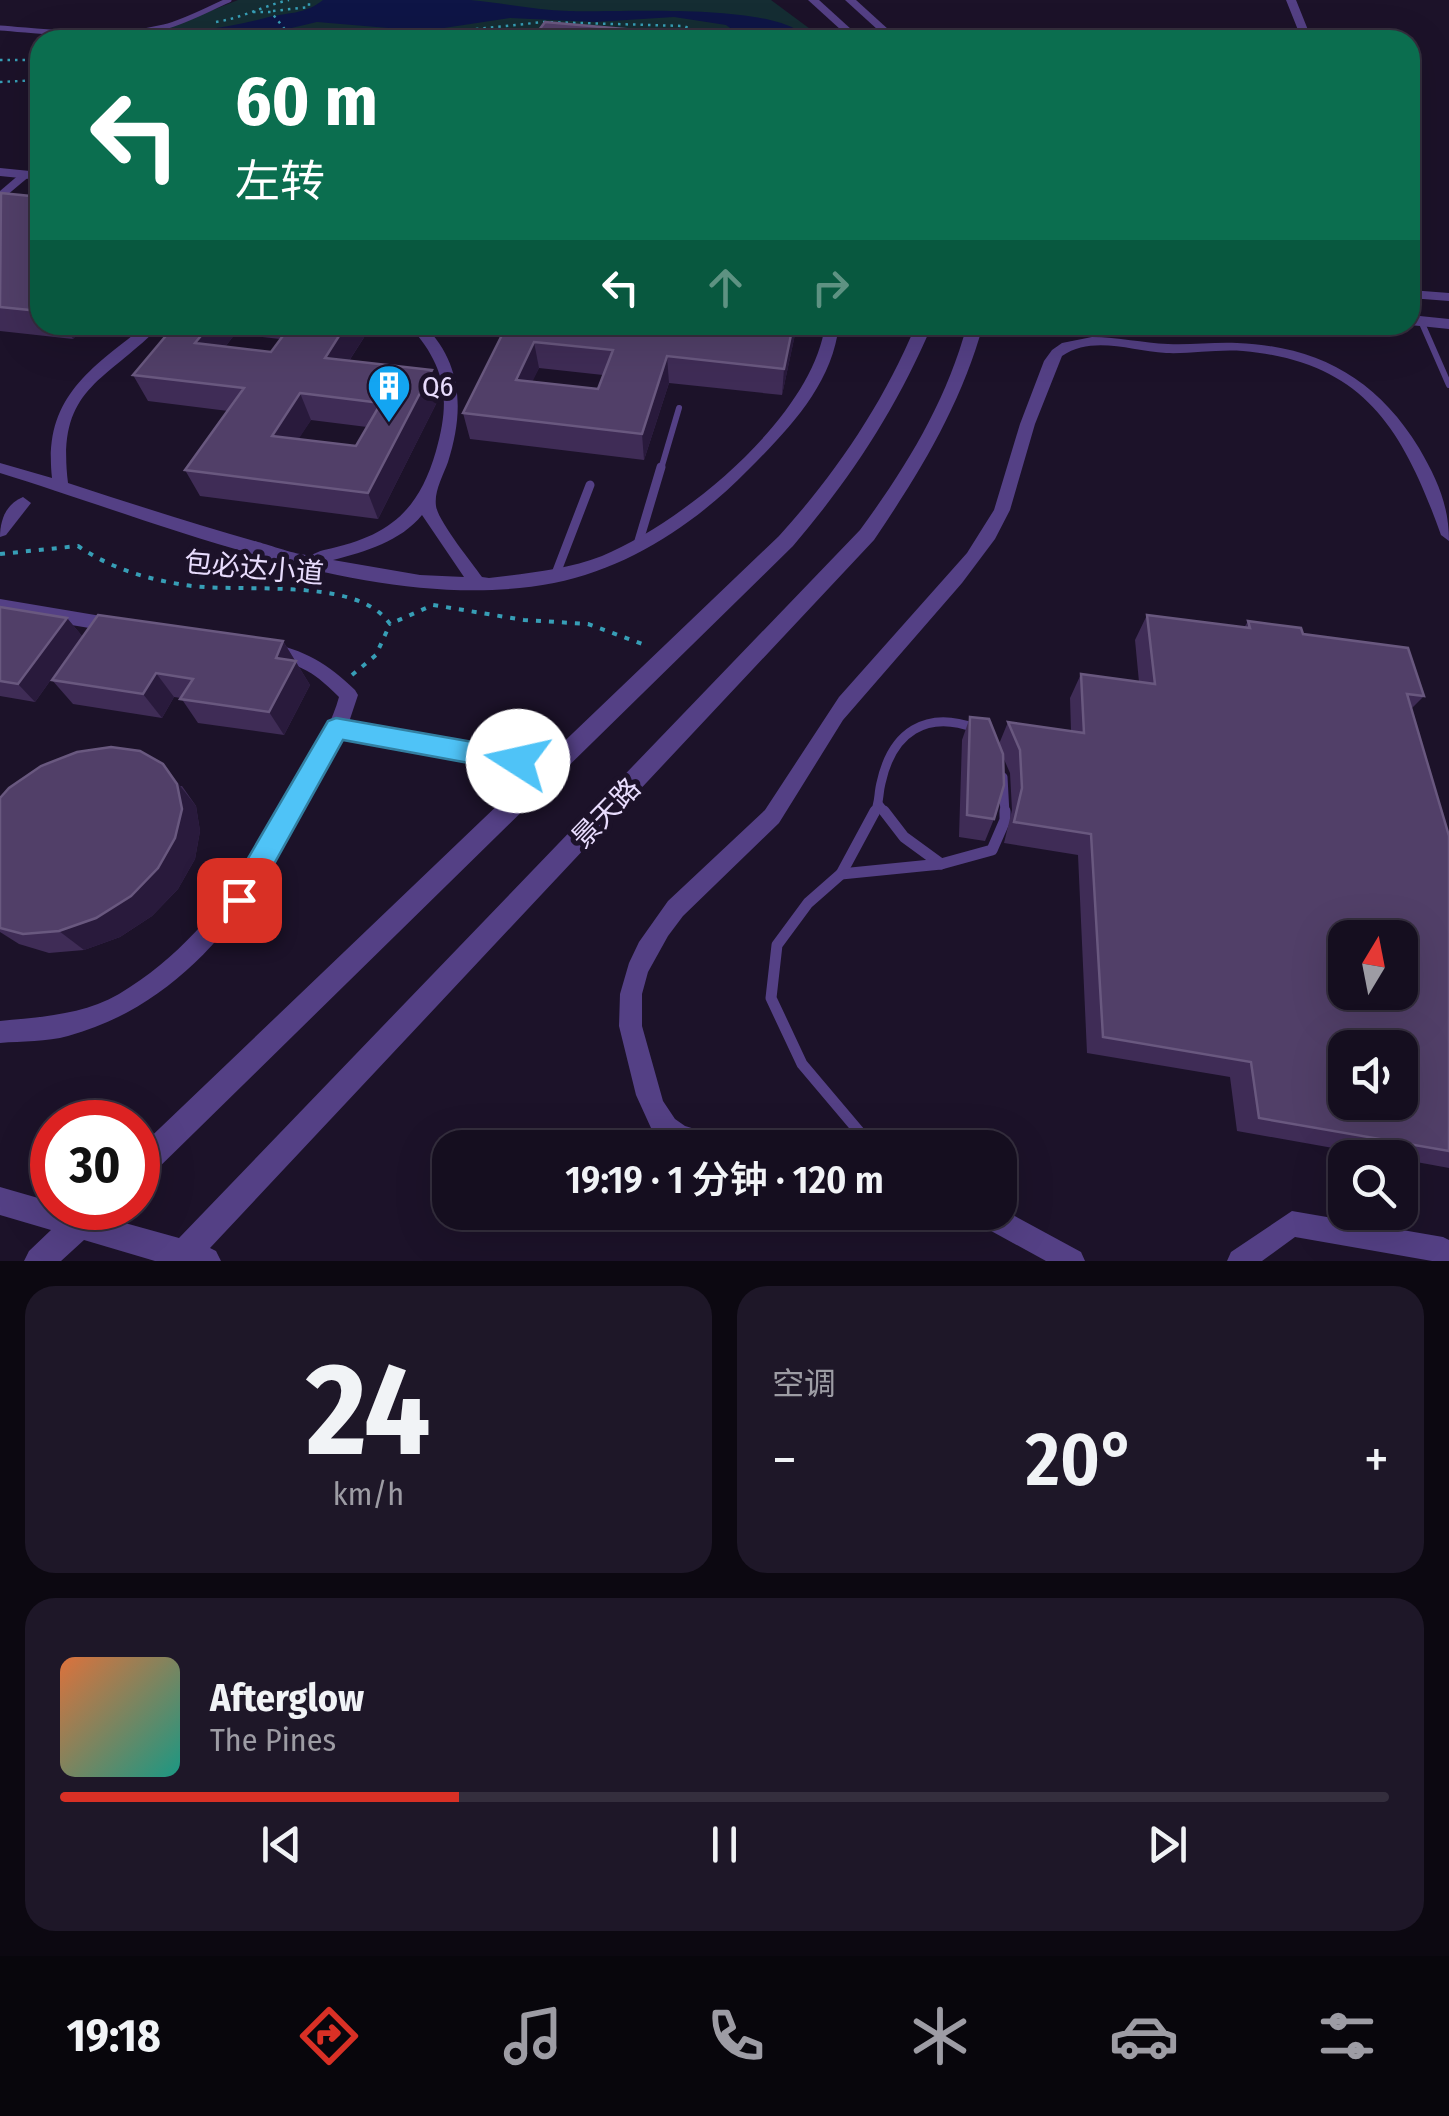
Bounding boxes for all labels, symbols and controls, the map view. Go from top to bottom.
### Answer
text: 60 m [235,60,378,144]
icon: left [70,70,200,200]
text: 左转 [235,155,325,209]
icon: left [593,260,648,315]
icon: ahead [698,260,753,315]
icon: right [803,260,858,315]
building icon: Q6 [366,363,412,424]
place label: Q6 [422,370,453,403]
street label: 包必达小道 [183,545,325,591]
position arrow [466,709,570,813]
street label: 景天路 [565,771,647,855]
pin [197,858,282,943]
icon: arrive [212,873,267,928]
north arrow [1328,920,1418,1010]
map controls [1328,920,1418,1230]
button: sound [1328,1030,1418,1120]
speed limit sign: 30 [30,1100,160,1230]
button: search [1328,1140,1418,1230]
text: 19:19 · 1 分钟 · 120 m [565,1157,884,1203]
text: 24 [306,1332,431,1488]
text: 空调 [772,1365,836,1403]
text: 20° [1025,1415,1135,1505]
text: − [772,1427,797,1493]
text: + [1364,1427,1389,1493]
text: km/h [333,1475,404,1513]
text: Afterglow [210,1675,364,1721]
text: The Pines [210,1721,336,1759]
icon: previous [254,1817,309,1872]
icon: pause [697,1817,752,1872]
icon: next [1140,1817,1195,1872]
icon: directions [294,2001,364,2071]
icon: music [498,2001,568,2071]
icon: phone [701,2001,771,2071]
icon: climate [905,2001,975,2071]
icon: car [1109,2001,1179,2071]
icon: filters [1312,2001,1382,2071]
text: 19:18 [67,2009,161,2063]

